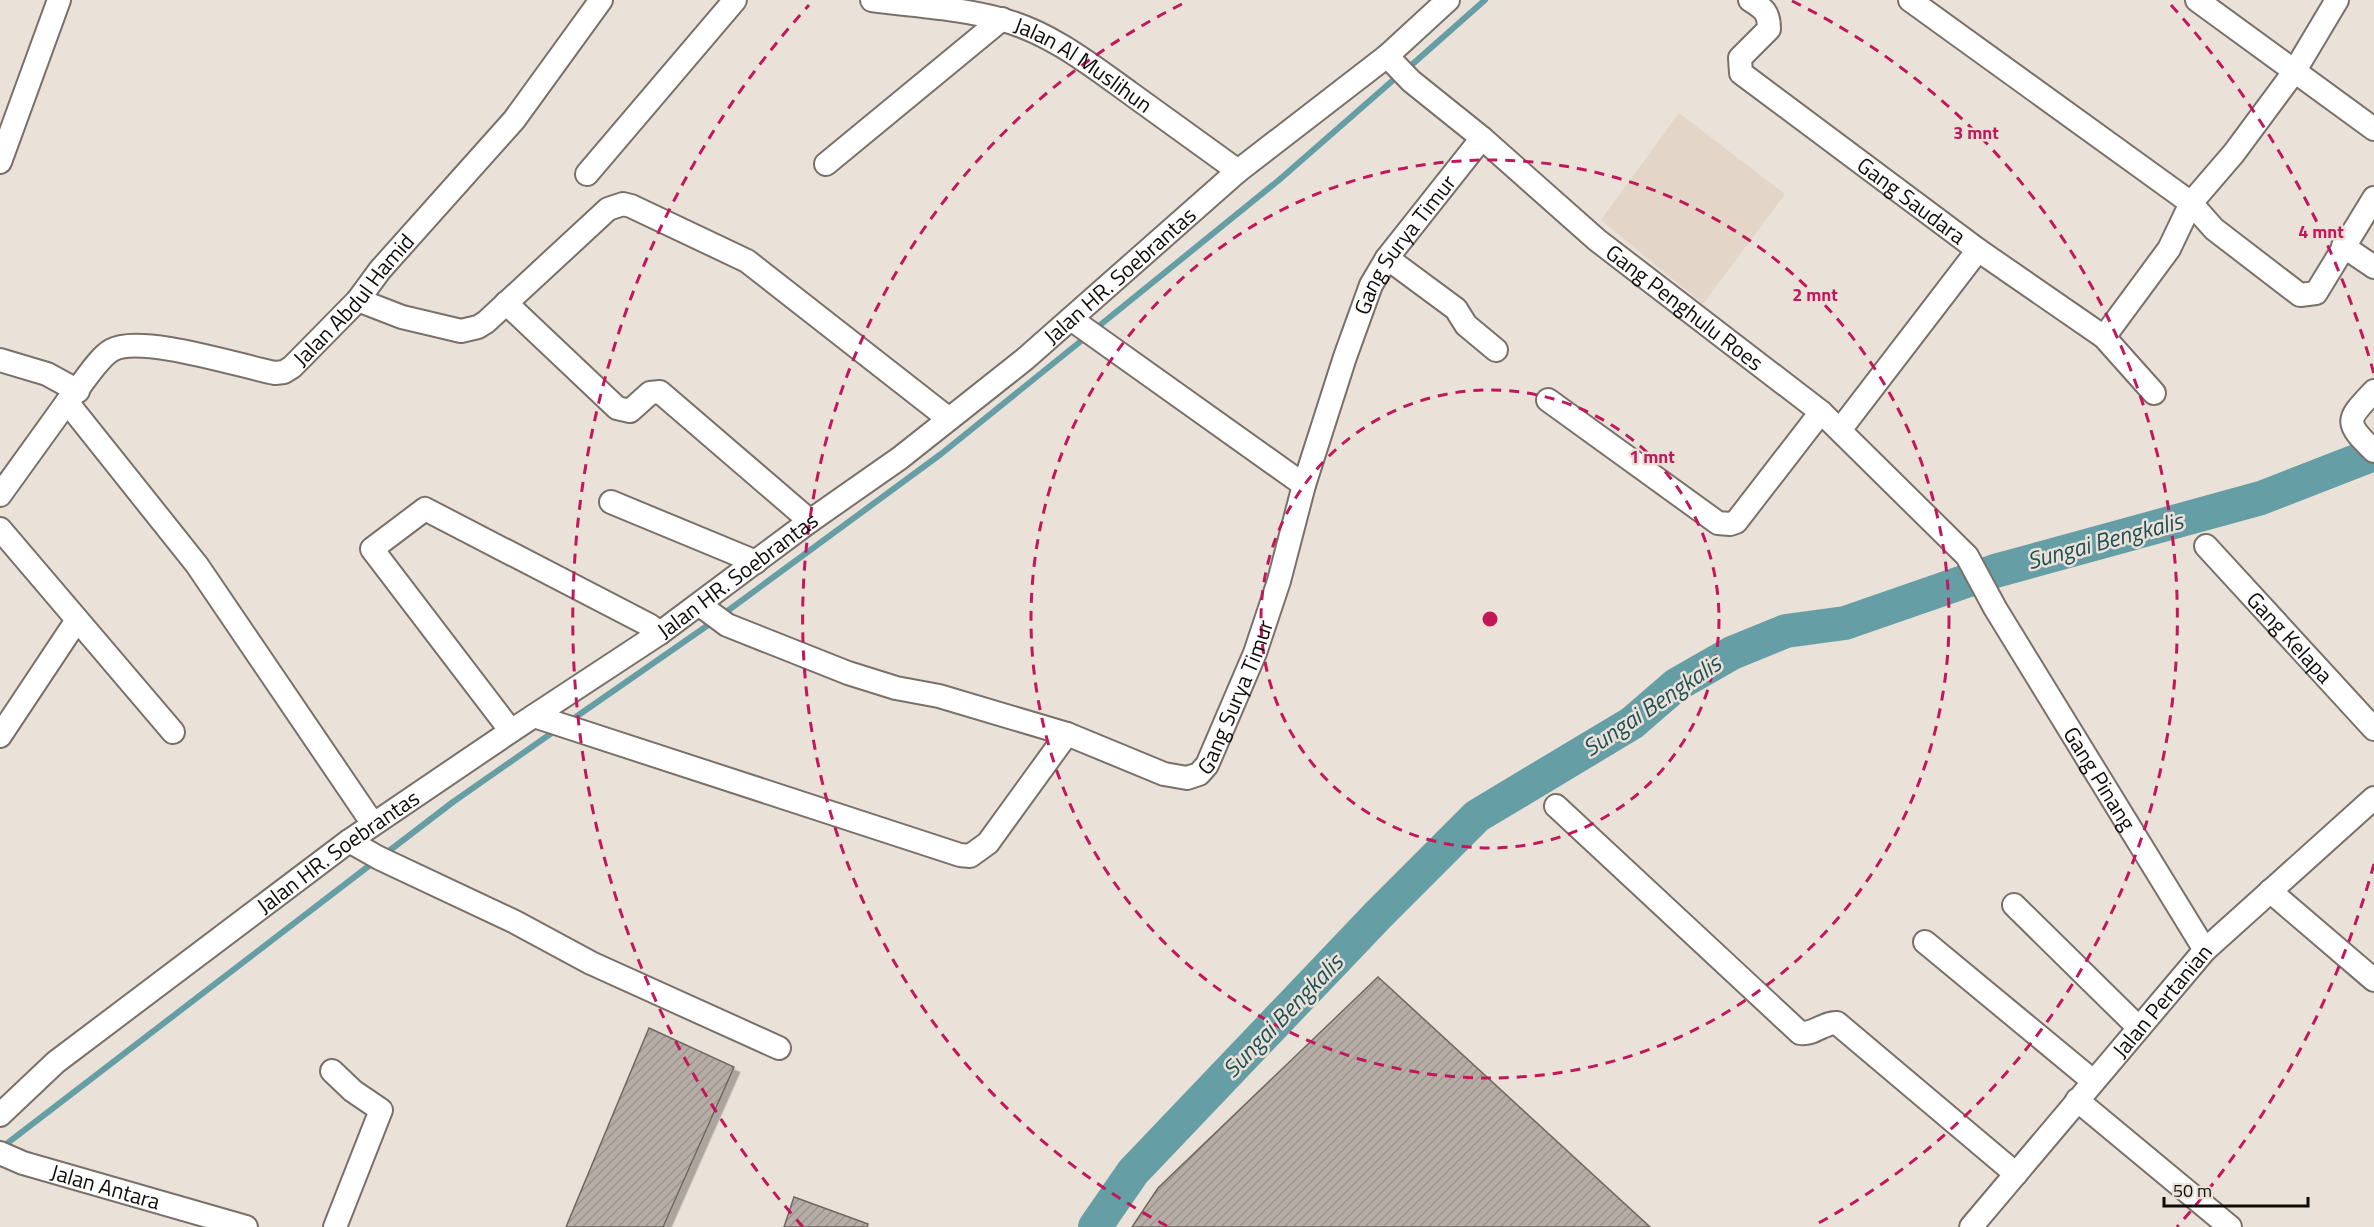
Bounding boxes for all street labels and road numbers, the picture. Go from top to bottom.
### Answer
street label: Jalan Al Muslihun [1010,8,1160,121]
street label: Gang Saudara [1850,148,1973,252]
street label: Gang Surya Timur [1345,167,1464,319]
street label: Jalan HR. Soebrantas [1036,199,1204,352]
street label: Jalan Abdul Hamid [285,226,422,374]
street label: Gang Penghulu Roes [1598,236,1771,379]
street label: Jalan HR. Soebrantas [650,503,825,647]
street label: Gang Kelapa [2239,584,2341,691]
street label: Gang Surya Timur [1189,615,1282,783]
street label: Gang Pinang [2055,720,2145,837]
street label: Jalan HR. Soebrantas [249,781,426,922]
street label: Jalan Pertanian [2104,936,2220,1065]
street label: Jalan Antara [47,1155,164,1219]

